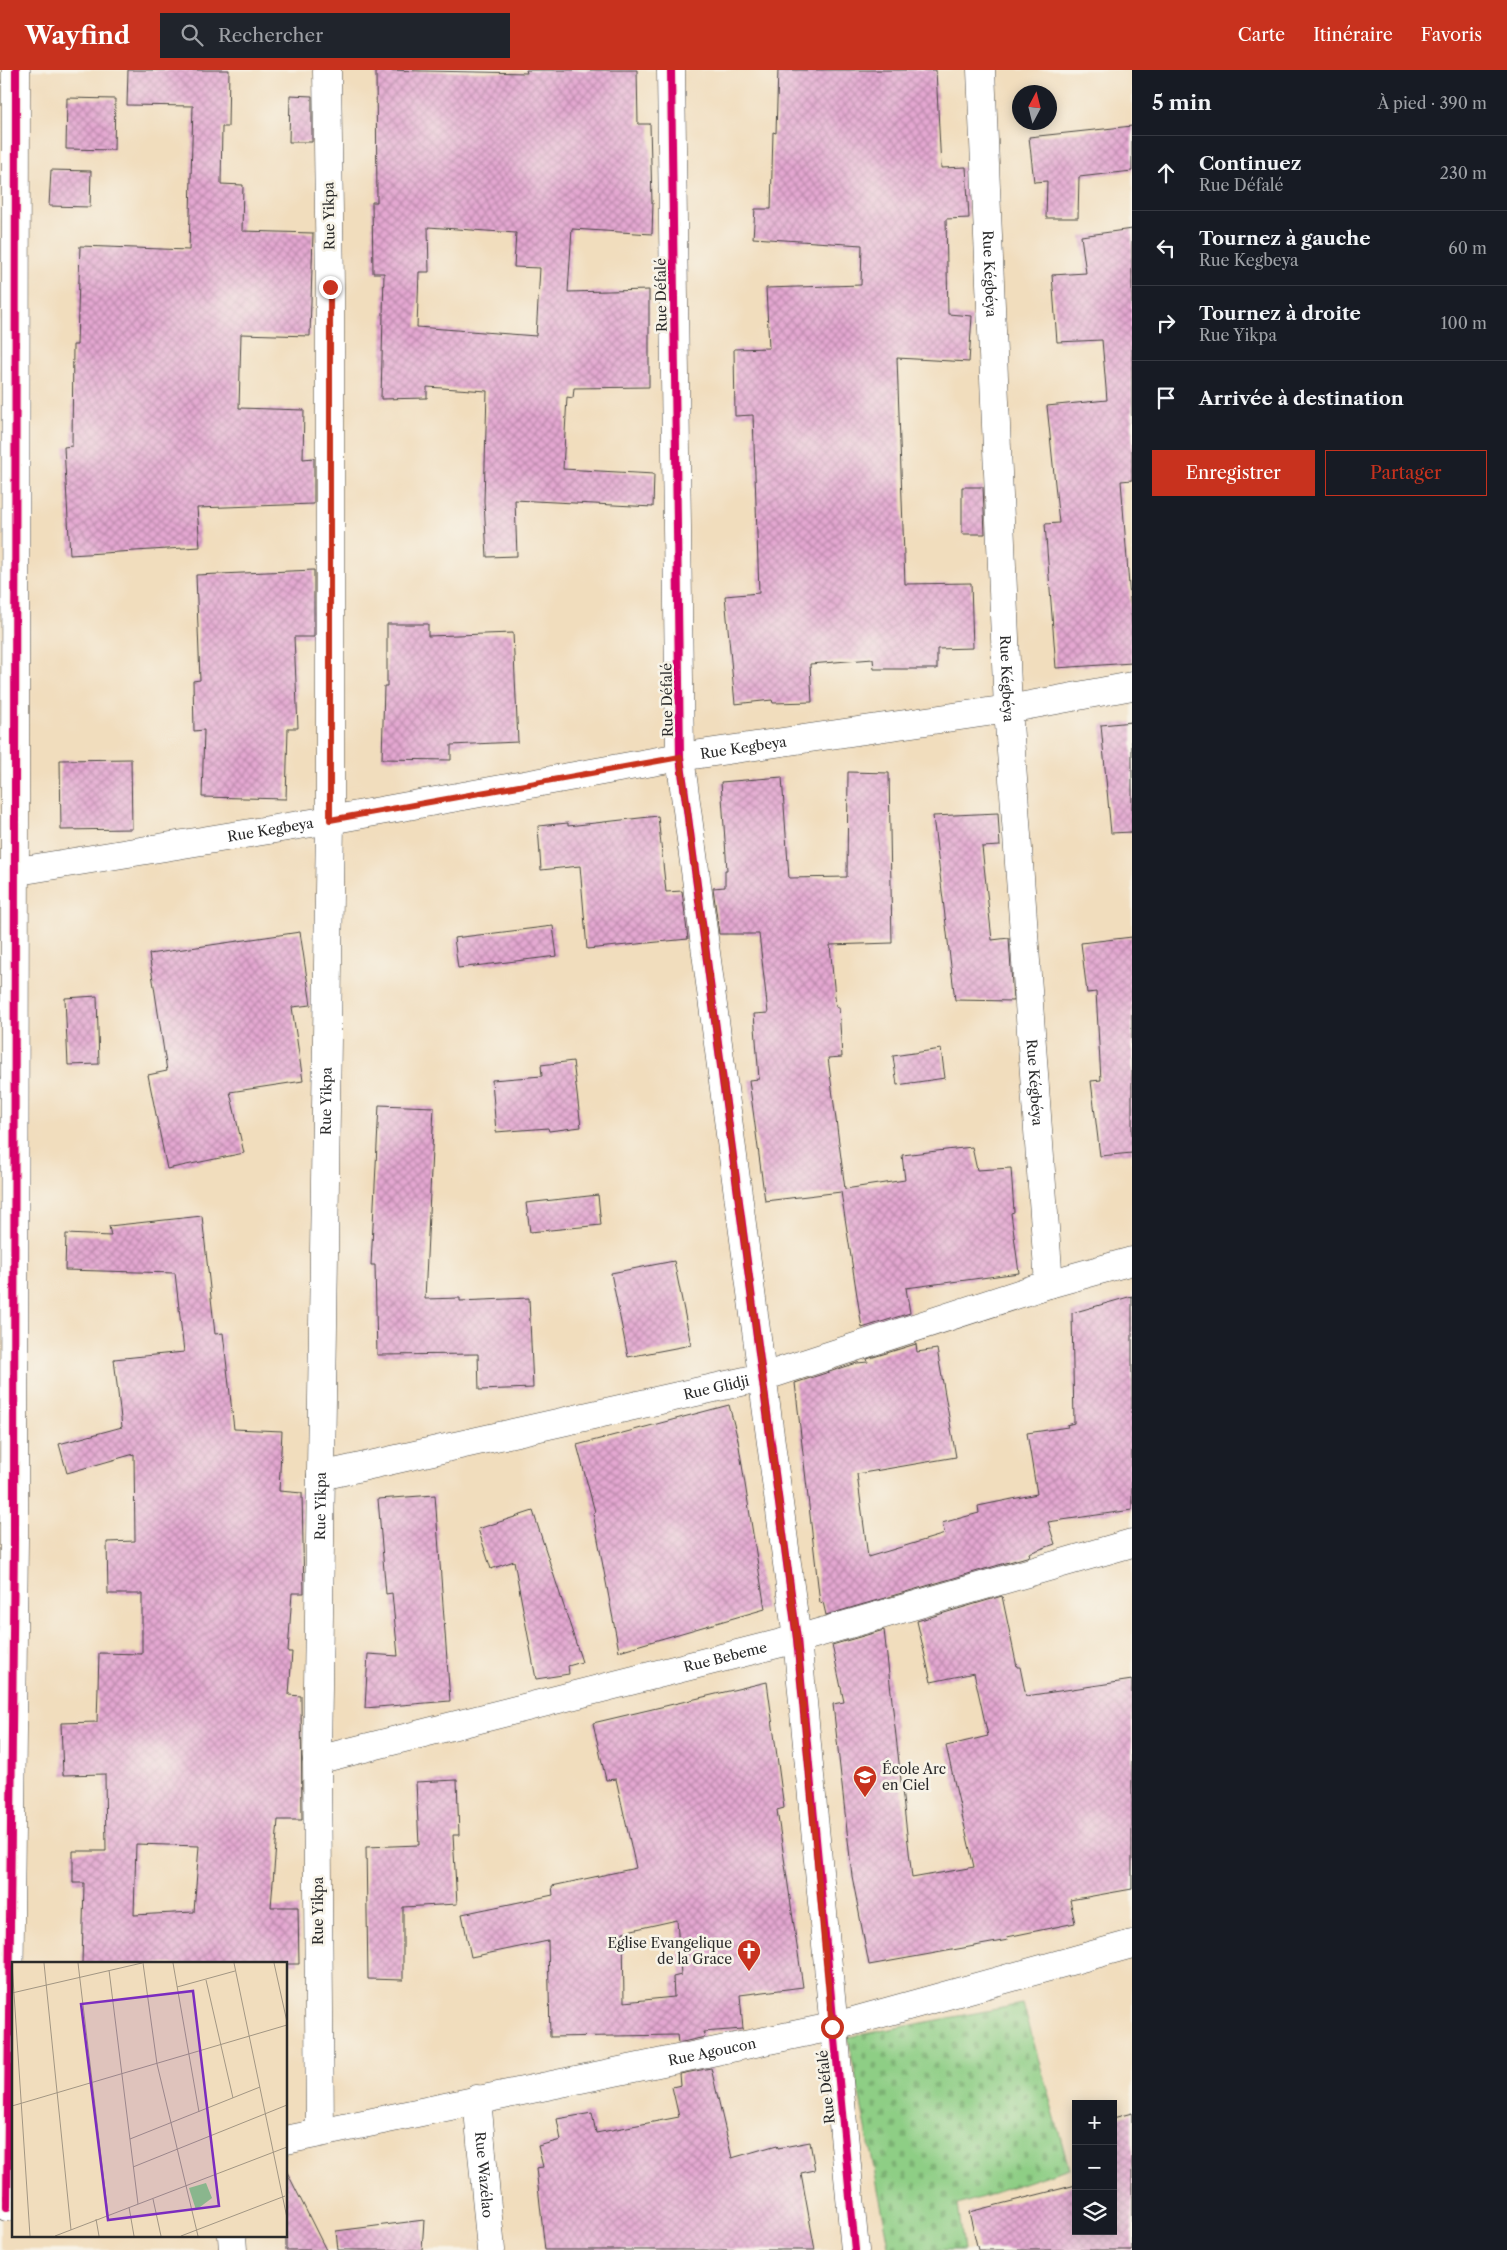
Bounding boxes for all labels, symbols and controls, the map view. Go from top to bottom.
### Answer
search box [160,13,510,58]
text: Wayfind [25,21,130,50]
icon: search [178,21,206,49]
text: Rechercher [218,24,323,47]
text: Carte [1238,24,1285,46]
text: Itinéraire [1313,24,1393,46]
text: Favoris [1421,24,1482,46]
north arrow [1012,85,1057,130]
text: 5 min [1152,90,1212,115]
text: À pied · 390 m [1378,93,1487,113]
text: Continuez [1199,152,1301,175]
icon: ahead [1152,159,1180,187]
text: 230 m [1440,163,1487,183]
text: Rue Défalé [1199,175,1284,195]
street label: Rue Yikpa [319,181,339,250]
text: Tournez à gauche [1199,227,1371,250]
street label: Rue Kégbéya [979,230,1000,318]
icon: left [1152,234,1180,262]
text: 60 m [1448,238,1487,258]
text: Rue Kegbeya [1199,250,1298,270]
street label: Rue Défalé [651,258,671,332]
route end [319,276,342,299]
text: Tournez à droite [1199,302,1361,325]
icon: right [1152,309,1180,337]
text: 100 m [1441,313,1487,333]
text: Rue Yikpa [1199,325,1277,345]
icon: arrive [1152,384,1180,412]
text: Arrivée à destination [1199,387,1404,410]
button: Enregistrer [1152,450,1315,496]
button: Partager [1325,450,1487,496]
street label: Rue Kégbéya [996,635,1018,723]
street label: Rue Défalé [657,663,677,737]
street label: Rue Kegbeya [699,732,788,763]
street label: Rue Kegbeya [226,814,315,846]
street label: Rue Kégbéya [1023,1038,1047,1127]
street label: Rue Yikpa [317,1066,336,1135]
street label: Rue Glidji [682,1371,751,1404]
street label: Rue Yikpa [311,1471,330,1540]
street label: Rue Bebeme [682,1638,769,1676]
place label: École Arc en Ciel [882,1760,946,1794]
school or university icon: École Arc en Ciel [852,1764,878,1798]
street label: Rue Yikpa [309,1876,327,1945]
place label: Eglise Evangelique de la Grace [608,1934,732,1968]
church icon: Eglise Evangelique de la Grace [736,1938,762,1972]
inset map [12,1962,288,2238]
route start [821,2016,844,2039]
street label: Rue Agoucon [666,2034,758,2070]
street label: Rue Défalé [813,2049,839,2125]
map controls [1072,2100,1117,2235]
button: + [1072,2100,1117,2145]
street label: Rue Wazélao [471,2131,497,2219]
button: − [1072,2145,1117,2190]
button: layers [1072,2190,1117,2235]

